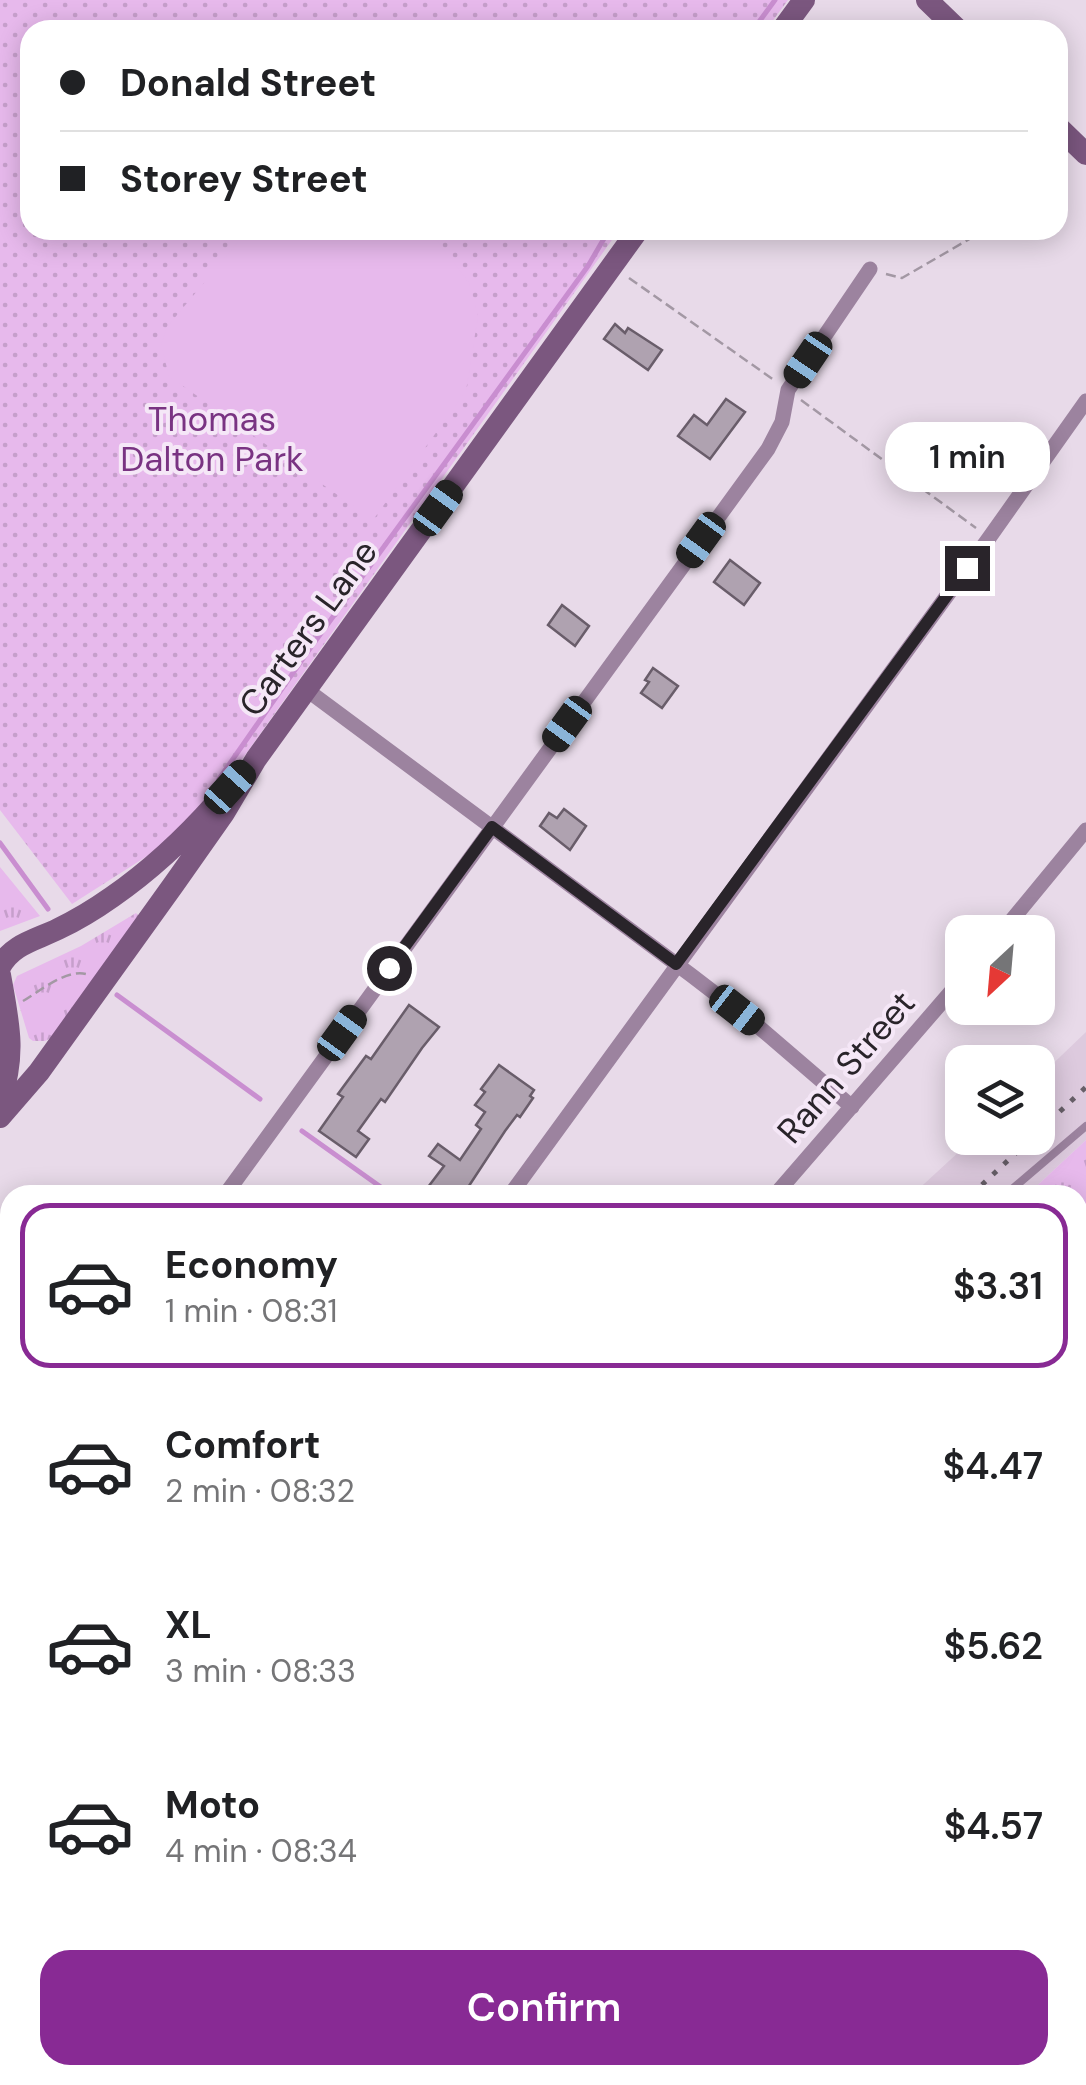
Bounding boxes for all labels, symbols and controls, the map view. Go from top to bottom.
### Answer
text: Donald Street [120,58,376,108]
text: Storey Street [120,154,368,204]
car [779,327,837,393]
park label: Thomas Dalton Park [120,396,304,482]
callout: 1 min [884,423,1050,493]
text: 1 min [929,436,1006,478]
car [408,475,468,541]
car [671,507,731,573]
street label: Carters Lane [228,531,388,725]
route end [945,546,990,591]
car [537,691,597,757]
car [199,755,261,819]
north arrow [945,915,1055,1025]
map controls [945,915,1055,1155]
route start [367,946,412,991]
car [704,980,770,1040]
street label: Rann Street [767,981,925,1153]
car [312,1000,372,1066]
button: layers [945,1045,1055,1155]
text: Economy [165,1240,338,1290]
icon: car [45,1241,135,1331]
text: $3.31 [953,1261,1043,1311]
text: 1 min · 08:31 [165,1290,338,1332]
text: Comfort [165,1420,321,1470]
icon: car [45,1421,135,1511]
text: $4.47 [942,1441,1043,1491]
text: 2 min · 08:32 [165,1470,355,1512]
text: XL [165,1600,212,1650]
icon: car [45,1601,135,1691]
text: $5.62 [944,1621,1043,1671]
text: 3 min · 08:33 [165,1650,356,1692]
text: Moto [165,1780,260,1830]
icon: car [45,1781,135,1871]
text: $4.57 [944,1801,1043,1851]
text: 4 min · 08:34 [165,1830,357,1872]
button: Confirm [40,1950,1048,2065]

